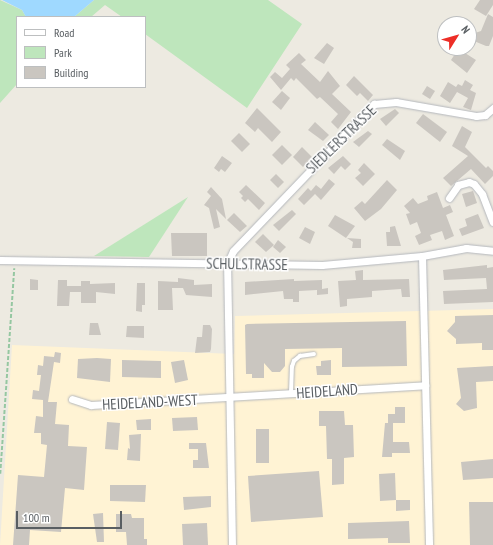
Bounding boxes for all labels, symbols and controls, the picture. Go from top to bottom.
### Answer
legend [16,16,146,88]
north arrow [437,16,477,56]
text: N [458,23,473,36]
text: Road [54,25,74,40]
text: Park [54,45,72,60]
text: Building [54,65,89,80]
street label: SIEDLERSTRASSE [302,101,380,177]
street label: SCHULSTRASSE [206,254,288,274]
street label: HEIDELAND [296,380,358,402]
street label: HEIDELAND-WEST [102,391,198,413]
scale bar [18,503,124,529]
text: 100 m [23,510,50,525]

